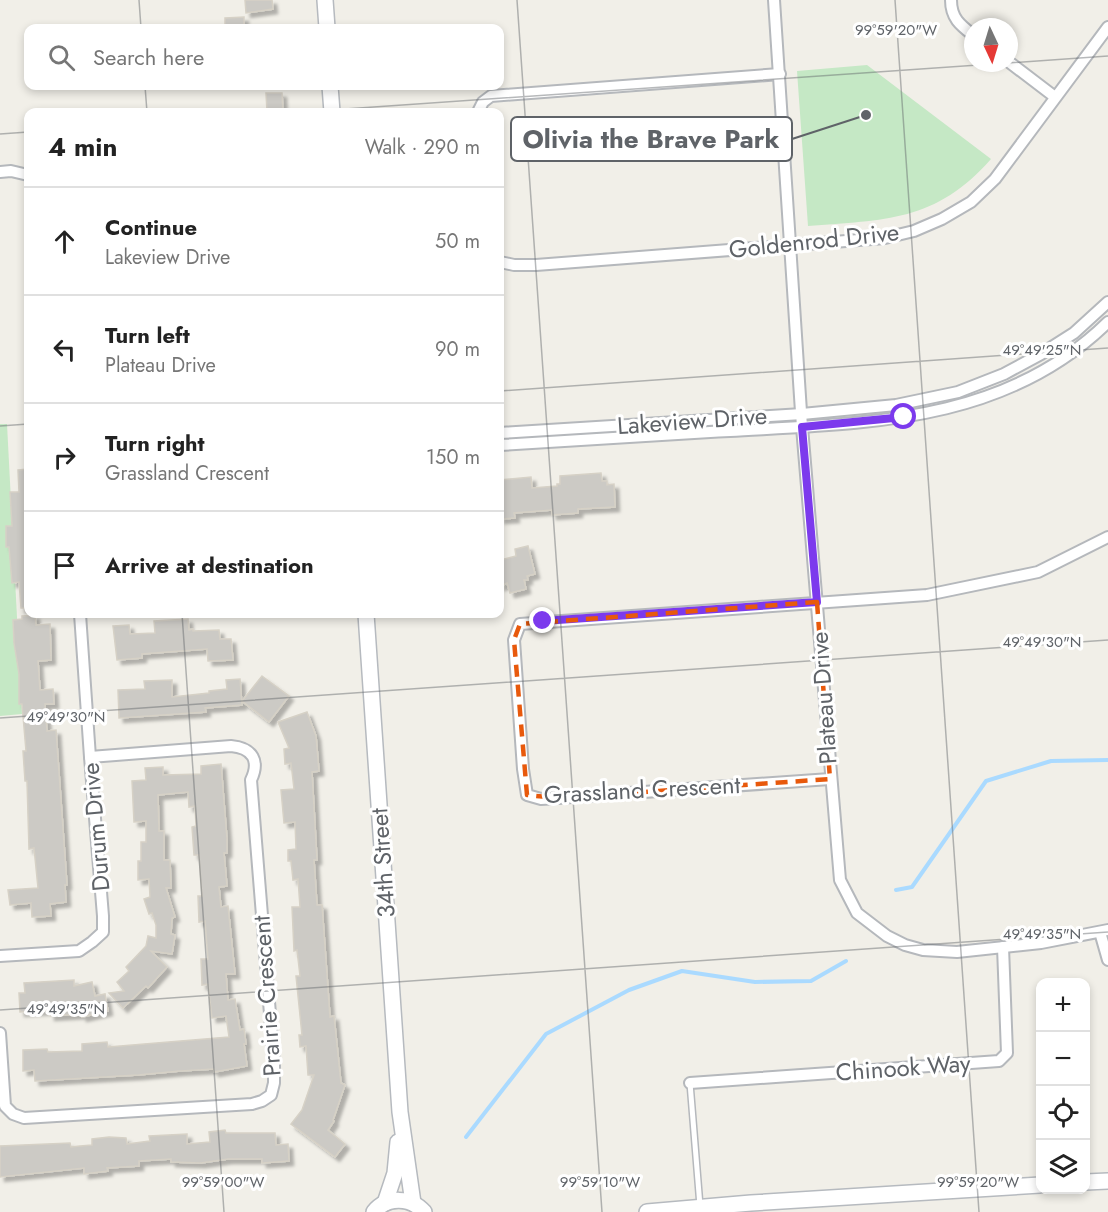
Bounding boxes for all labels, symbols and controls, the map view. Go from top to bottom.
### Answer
north arrow [964,18,1018,72]
text: 99°59'20"W [855,19,937,41]
search box [24,24,504,90]
icon: search [45,41,78,74]
text: Search here [93,41,204,73]
callout: Olivia the Brave Park [511,117,792,161]
text: Olivia the Brave Park [523,120,779,158]
text: 4 min [48,128,117,166]
text: Walk · 290 m [365,133,480,162]
text: Continue [105,211,197,243]
street label: Goldenrod Drive [727,214,901,267]
icon: ahead [48,225,81,258]
text: 50 m [435,227,480,256]
text: Lakeview Drive [105,243,230,272]
text: Turn left [105,319,190,351]
icon: left [48,333,81,366]
text: 90 m [435,335,480,364]
text: 49°49'25"N [1003,339,1081,361]
text: Plateau Drive [105,351,216,380]
street label: Lakeview Drive [616,398,768,443]
route start [890,403,916,429]
text: Turn right [105,427,205,459]
icon: right [48,441,81,474]
text: 150 m [426,443,480,472]
text: Grassland Crescent [105,459,269,488]
icon: arrive [48,549,81,582]
text: Arrive at destination [105,549,314,581]
route end [529,607,555,633]
street label: Plateau Drive [801,630,846,766]
text: 49°49'30"N [1002,631,1082,653]
text: 49°49'30"N [26,706,106,728]
street label: Durum Drive [72,761,119,893]
street label: Grassland Crescent [543,767,741,812]
street label: 34th Street [361,807,404,919]
street label: Prairie Crescent [243,914,290,1078]
text: 49°49'35"N [1003,923,1081,945]
map controls [1036,978,1090,1194]
button: + [1036,978,1090,1032]
text: 49°49'35"N [27,998,105,1020]
button: − [1036,1032,1090,1086]
street label: Chinook Way [834,1045,972,1090]
button: locate [1036,1086,1090,1140]
button: layers [1036,1140,1090,1194]
text: 99°59'00"W [182,1171,264,1193]
text: 99°59'10"W [560,1171,640,1193]
text: 99°59'20"W [937,1171,1019,1193]

